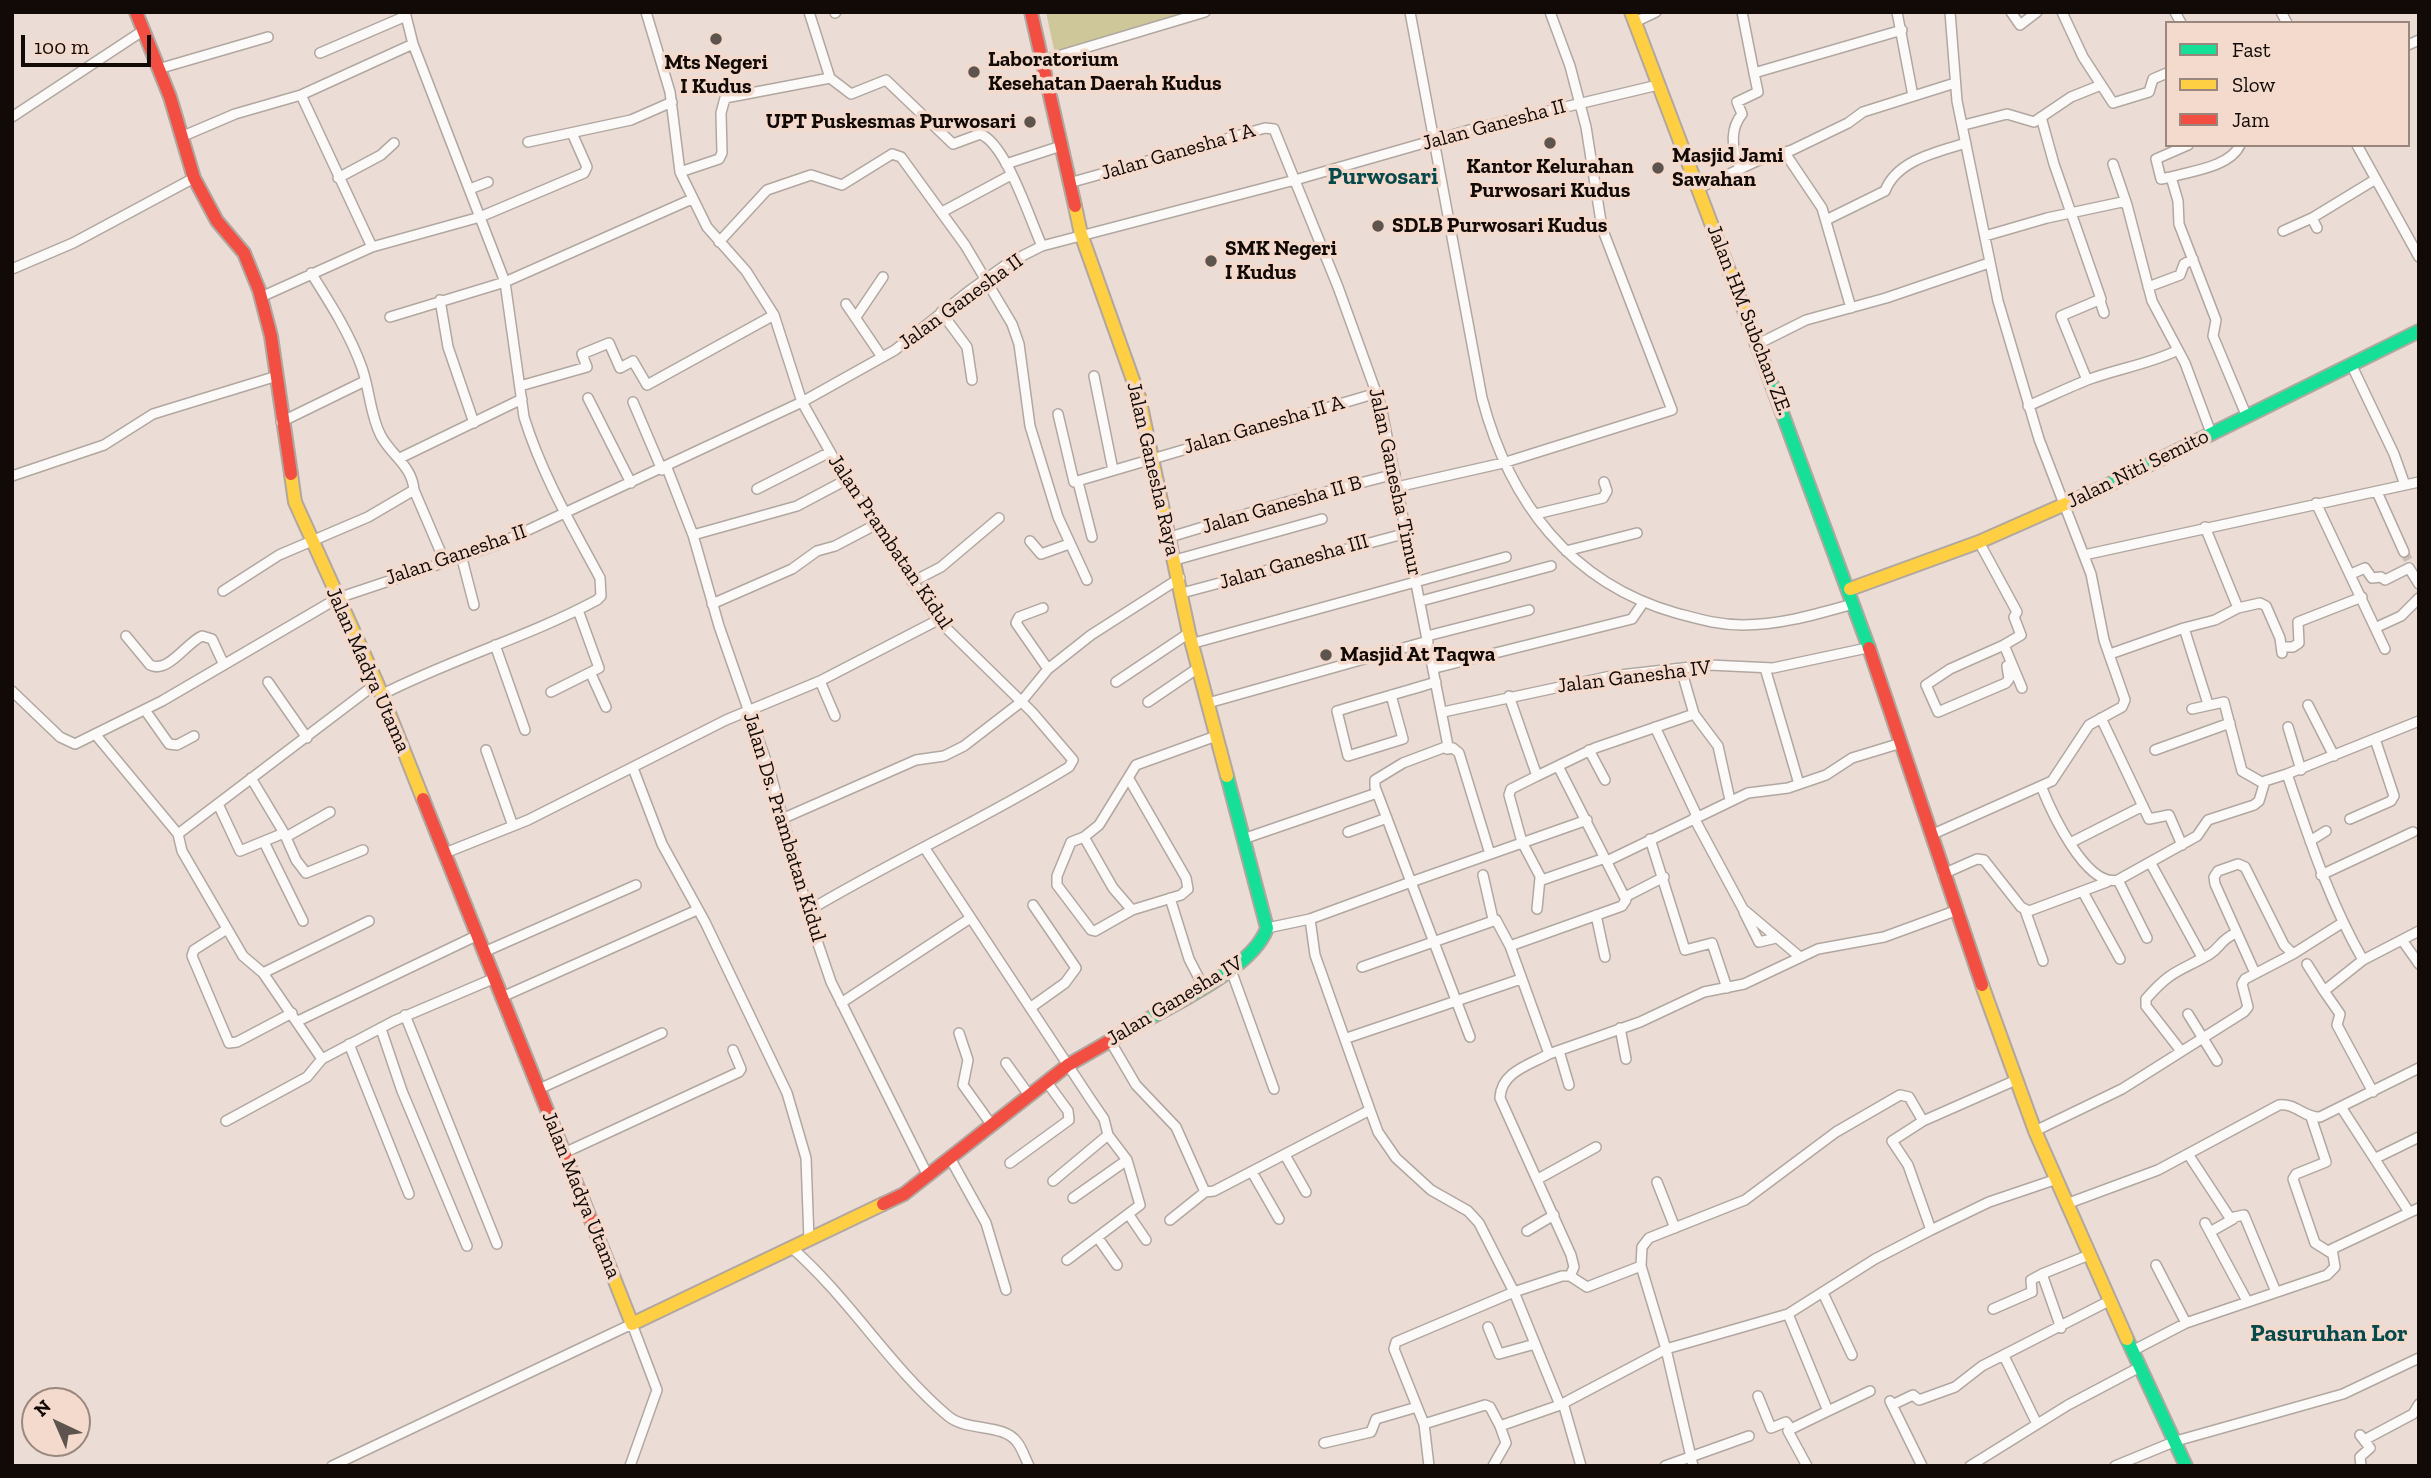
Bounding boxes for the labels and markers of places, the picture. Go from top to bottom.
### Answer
marker: Mts Negeri I Kudus [708,31,724,47]
place label: Laboratorium Kesehatan Daerah Kudus [988,47,1222,97]
place label: Mts Negeri I Kudus [664,50,768,100]
marker: Laboratorium Kesehatan Daerah Kudus [966,64,982,80]
place label: UPT Puskesmas Purwosari [766,109,1016,135]
marker: UPT Puskesmas Purwosari [1022,114,1038,130]
marker: Kantor Kelurahan Purwosari Kudus [1542,135,1558,151]
place label: Masjid Jami Sawahan [1672,143,1784,193]
place label: Kantor Kelurahan Purwosari Kudus [1466,154,1634,204]
marker: Masjid Jami Sawahan [1650,160,1666,176]
place label: SDLB Purwosari Kudus [1392,213,1607,239]
marker: SDLB Purwosari Kudus [1370,218,1386,234]
place label: SMK Negeri I Kudus [1225,236,1337,286]
marker: SMK Negeri I Kudus [1203,253,1219,269]
place label: Masjid At Taqwa [1340,642,1495,668]
marker: Masjid At Taqwa [1318,647,1334,663]

